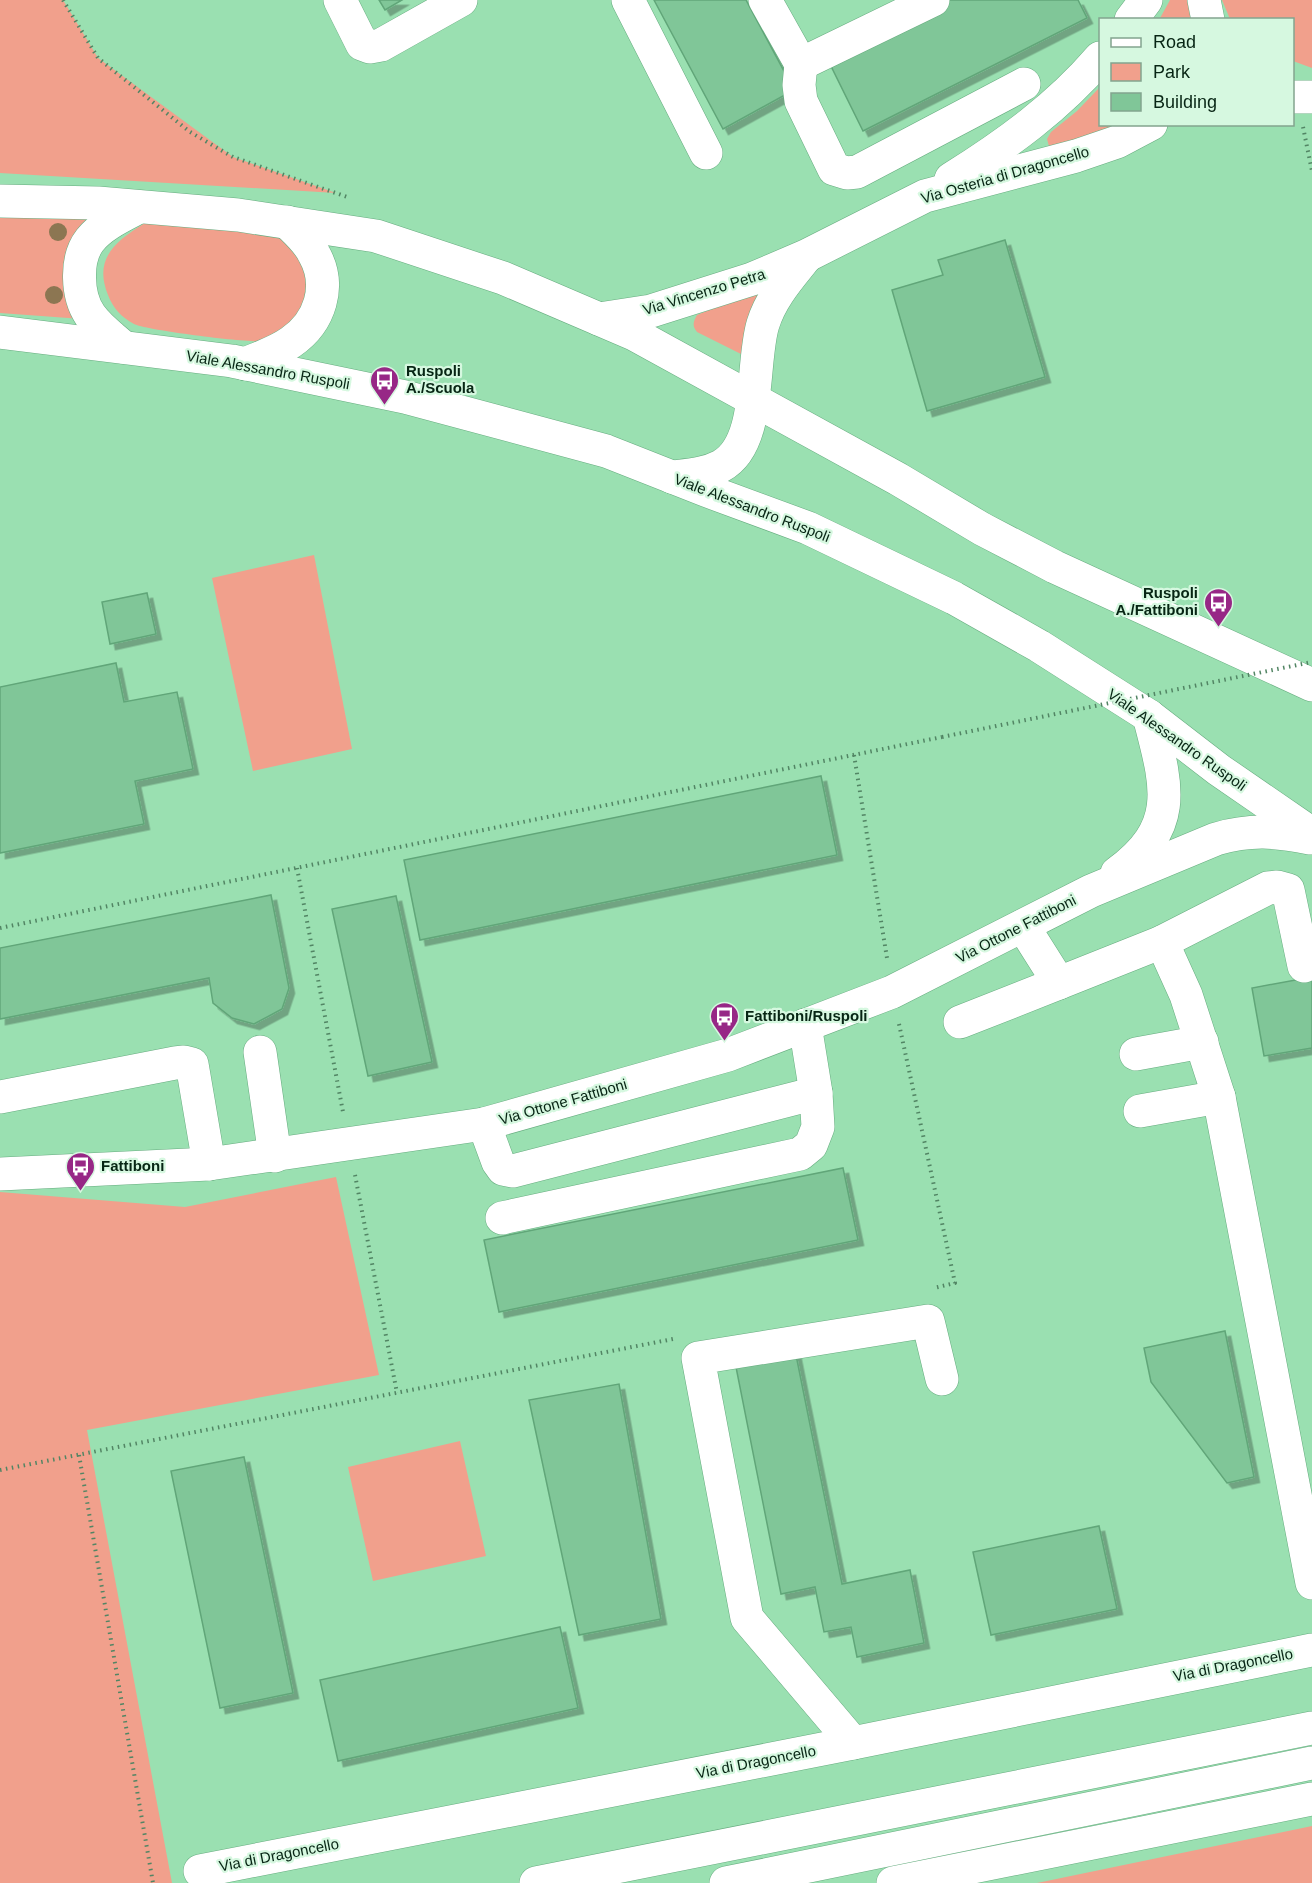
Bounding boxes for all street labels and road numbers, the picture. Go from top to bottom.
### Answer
street label: Via Osteria di Dragoncello [919,142,1091,207]
street label: Via Vincenzo Petra [641,265,768,318]
street label: Viale Alessandro Ruspoli [185,347,351,392]
street label: Viale Alessandro Ruspoli [672,470,833,545]
street label: Viale Alessandro Ruspoli [1105,685,1250,794]
street label: Via Ottone Fattiboni [953,891,1079,966]
street label: Via Ottone Fattiboni [497,1075,629,1128]
street label: Via di Dragoncello [1172,1645,1294,1684]
street label: Via di Dragoncello [695,1742,817,1781]
street label: Via di Dragoncello [218,1835,340,1874]

